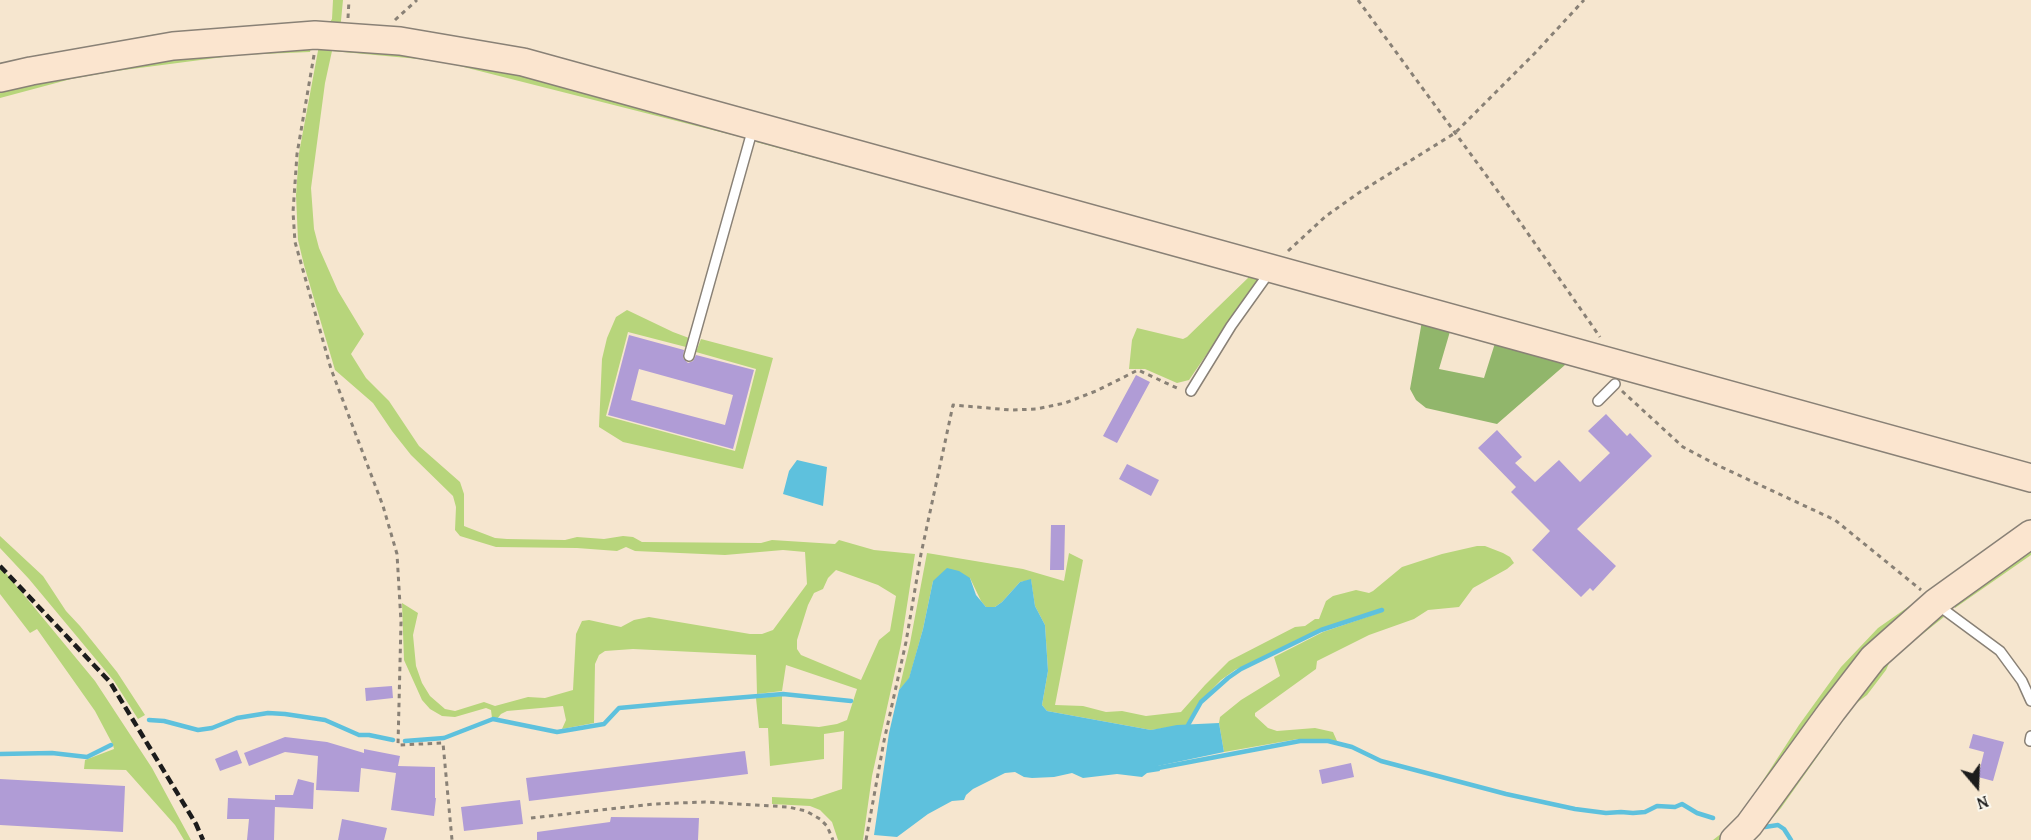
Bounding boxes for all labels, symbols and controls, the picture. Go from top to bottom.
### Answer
north arrow [1947,756,2007,816]
text: N [1974,790,1992,816]

